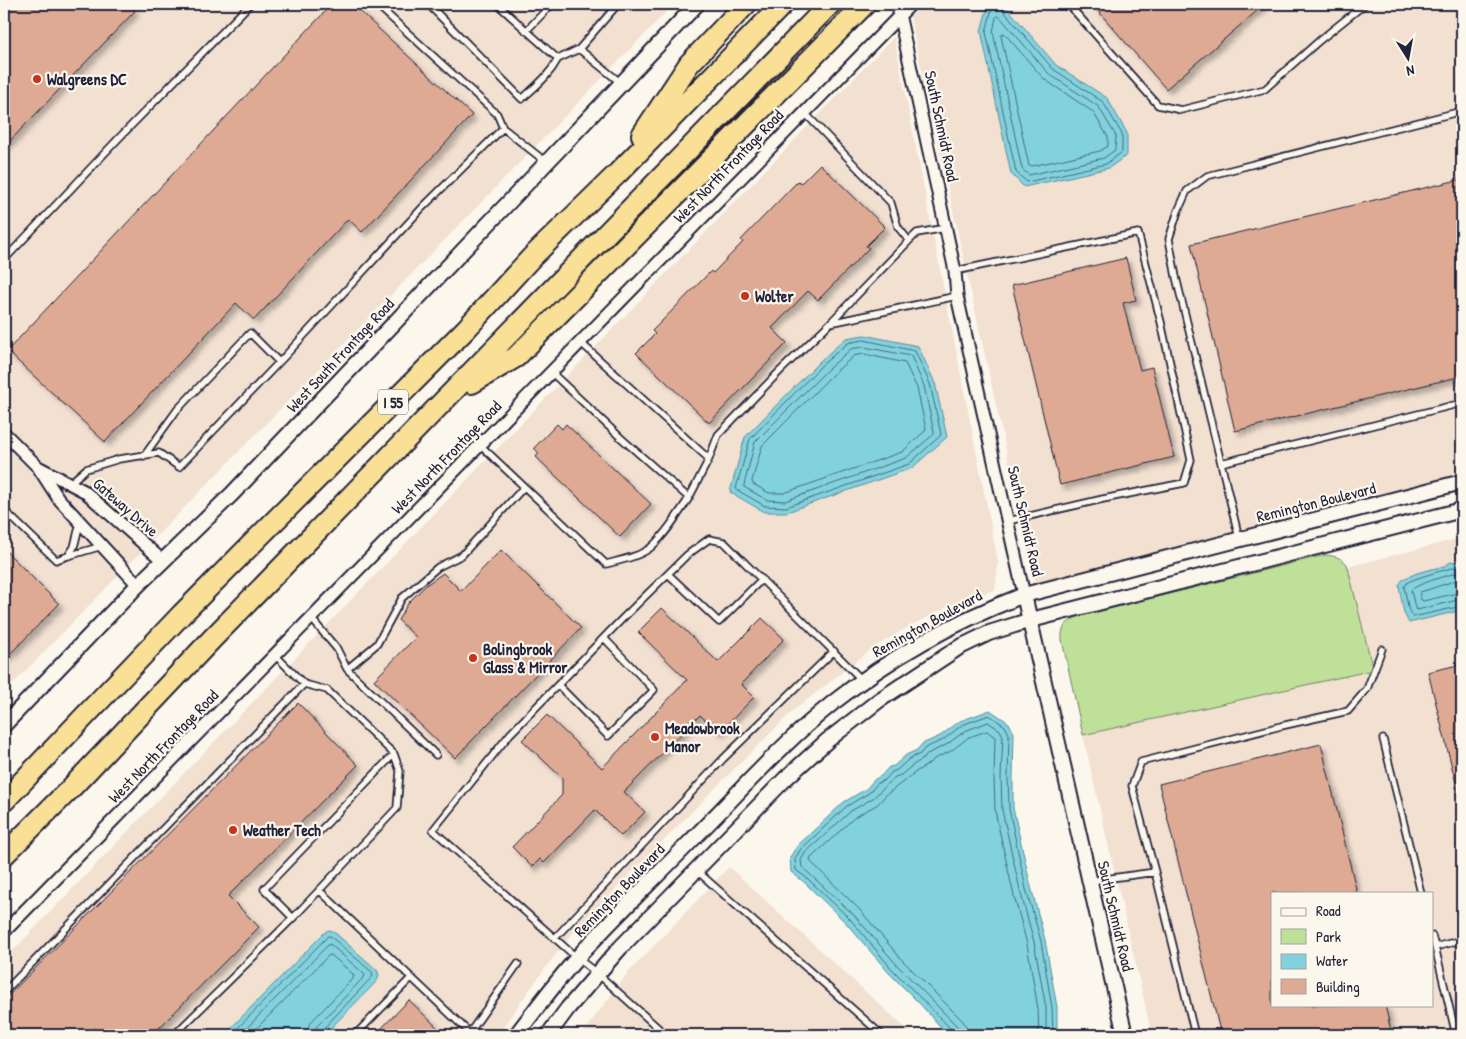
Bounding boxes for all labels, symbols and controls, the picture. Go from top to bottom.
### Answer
north arrow [1384,32,1434,82]
text: N [1405,61,1416,81]
place label: Walgreens DC [47,68,127,91]
street label: South Schmidt Road [920,69,964,183]
marker: Walgreens DC [31,73,43,85]
street label: West North Frontage Road [668,105,788,227]
place label: Wolter [755,285,794,307]
marker: Wolter [739,290,751,302]
street label: West South Frontage Road [281,293,399,417]
road number: I 55 [378,390,408,414]
street label: West North Frontage Road [386,396,506,518]
street label: South Schmidt Road [1003,464,1049,578]
street label: Gateway Drive [89,472,164,542]
street label: Remington Boulevard [1254,477,1378,527]
street label: Remington Boulevard [868,584,986,662]
place label: Bolingbrook Glass & Mirror [483,638,568,678]
marker: Bolingbrook Glass & Mirror [467,652,479,664]
street label: West North Frontage Road [103,685,223,807]
place label: Meadowbrook Manor [665,717,740,757]
marker: Meadowbrook Manor [649,731,661,743]
place label: Weather Tech [243,819,321,841]
marker: Weather Tech [227,824,239,836]
street label: Remington Boulevard [569,838,669,942]
street label: South Schmidt Road [1093,859,1139,973]
legend [1271,892,1434,1006]
text: Road [1316,900,1341,921]
text: Park [1316,926,1341,947]
text: Water [1316,950,1348,971]
text: Building [1316,976,1360,997]

